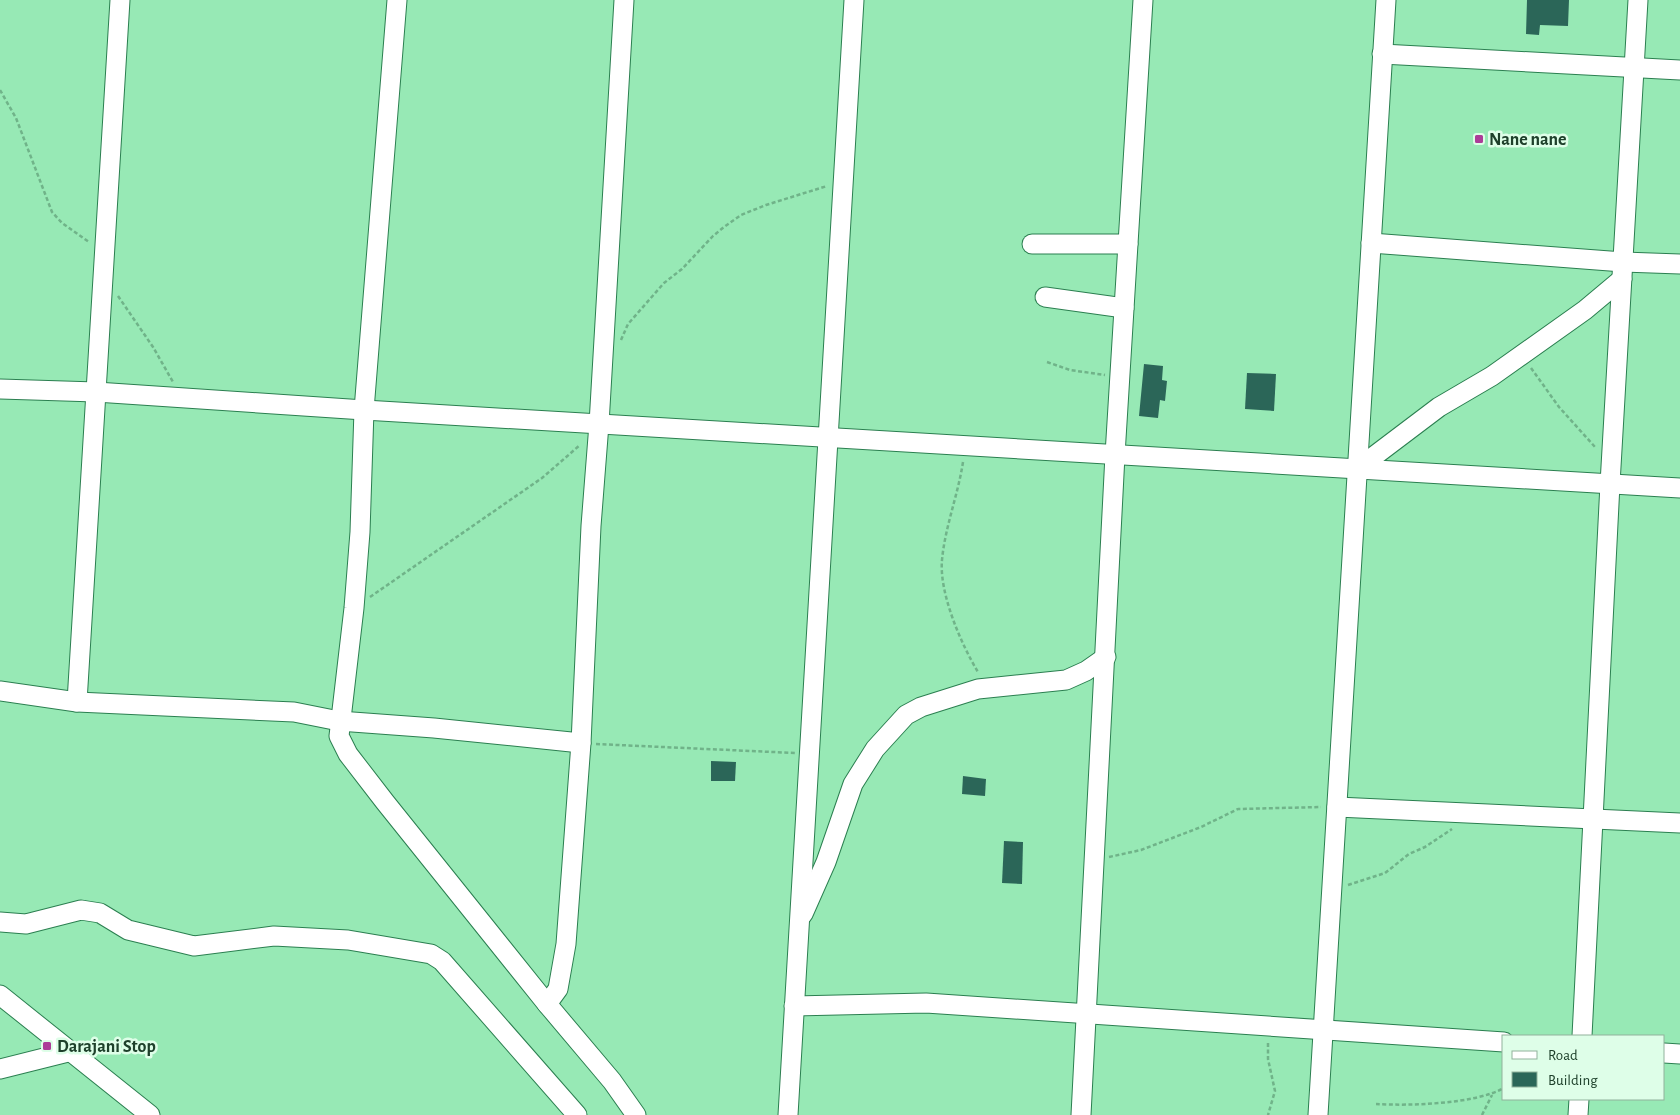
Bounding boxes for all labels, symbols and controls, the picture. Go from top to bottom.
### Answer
place label: Nane nane [1489,131,1567,149]
marker: Nane nane [1473,133,1485,145]
legend [1502,1035,1665,1100]
place label: Darajani Stop [57,1038,156,1056]
marker: Darajani Stop [41,1040,53,1052]
text: Road [1548,1048,1578,1063]
text: Building [1548,1073,1598,1088]

